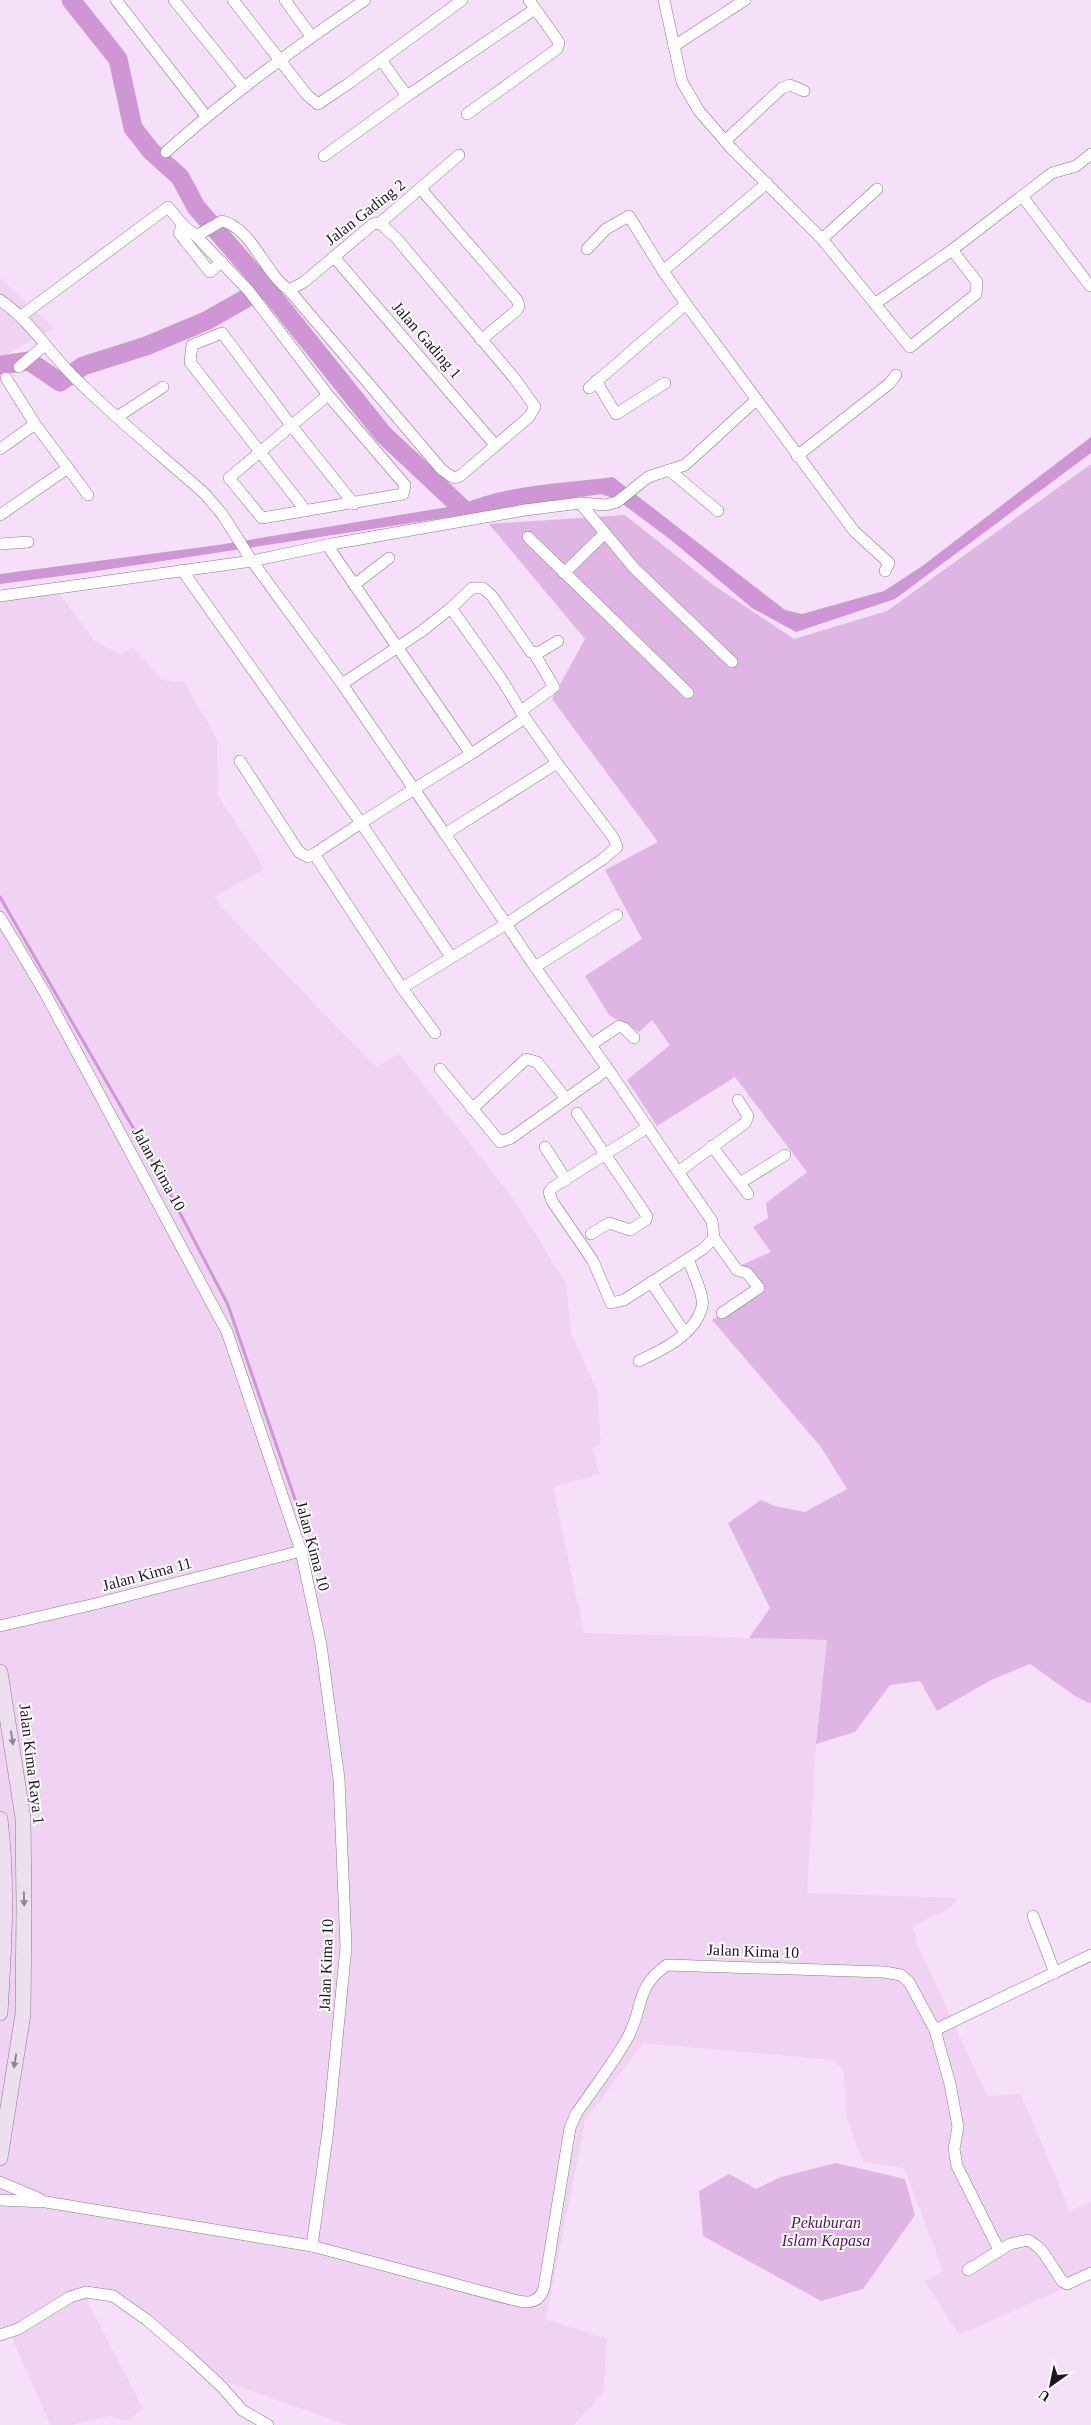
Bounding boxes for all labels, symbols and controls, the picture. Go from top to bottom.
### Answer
street label: Jalan Gading 2 [322,176,409,249]
street label: Jalan Gading 1 [388,298,465,382]
street label: Jalan Kima 10 [129,1124,189,1214]
street label: Jalan Kima 10 [293,1499,333,1593]
street label: Jalan Kima 11 [100,1554,194,1594]
street label: Jalan Kima Raya 1 [15,1703,48,1825]
one-way arrow [8,1730,16,1746]
one-way arrow [20,1892,28,1908]
street label: Jalan Kima 10 [316,1919,336,2011]
street label: Jalan Kima 10 [707,1941,799,1961]
one-way arrow [10,2054,18,2070]
park label: Pekuburan Islam Kapasa [781,2214,870,2250]
north arrow [1026,2360,1076,2410]
text: U [1036,2386,1053,2405]

